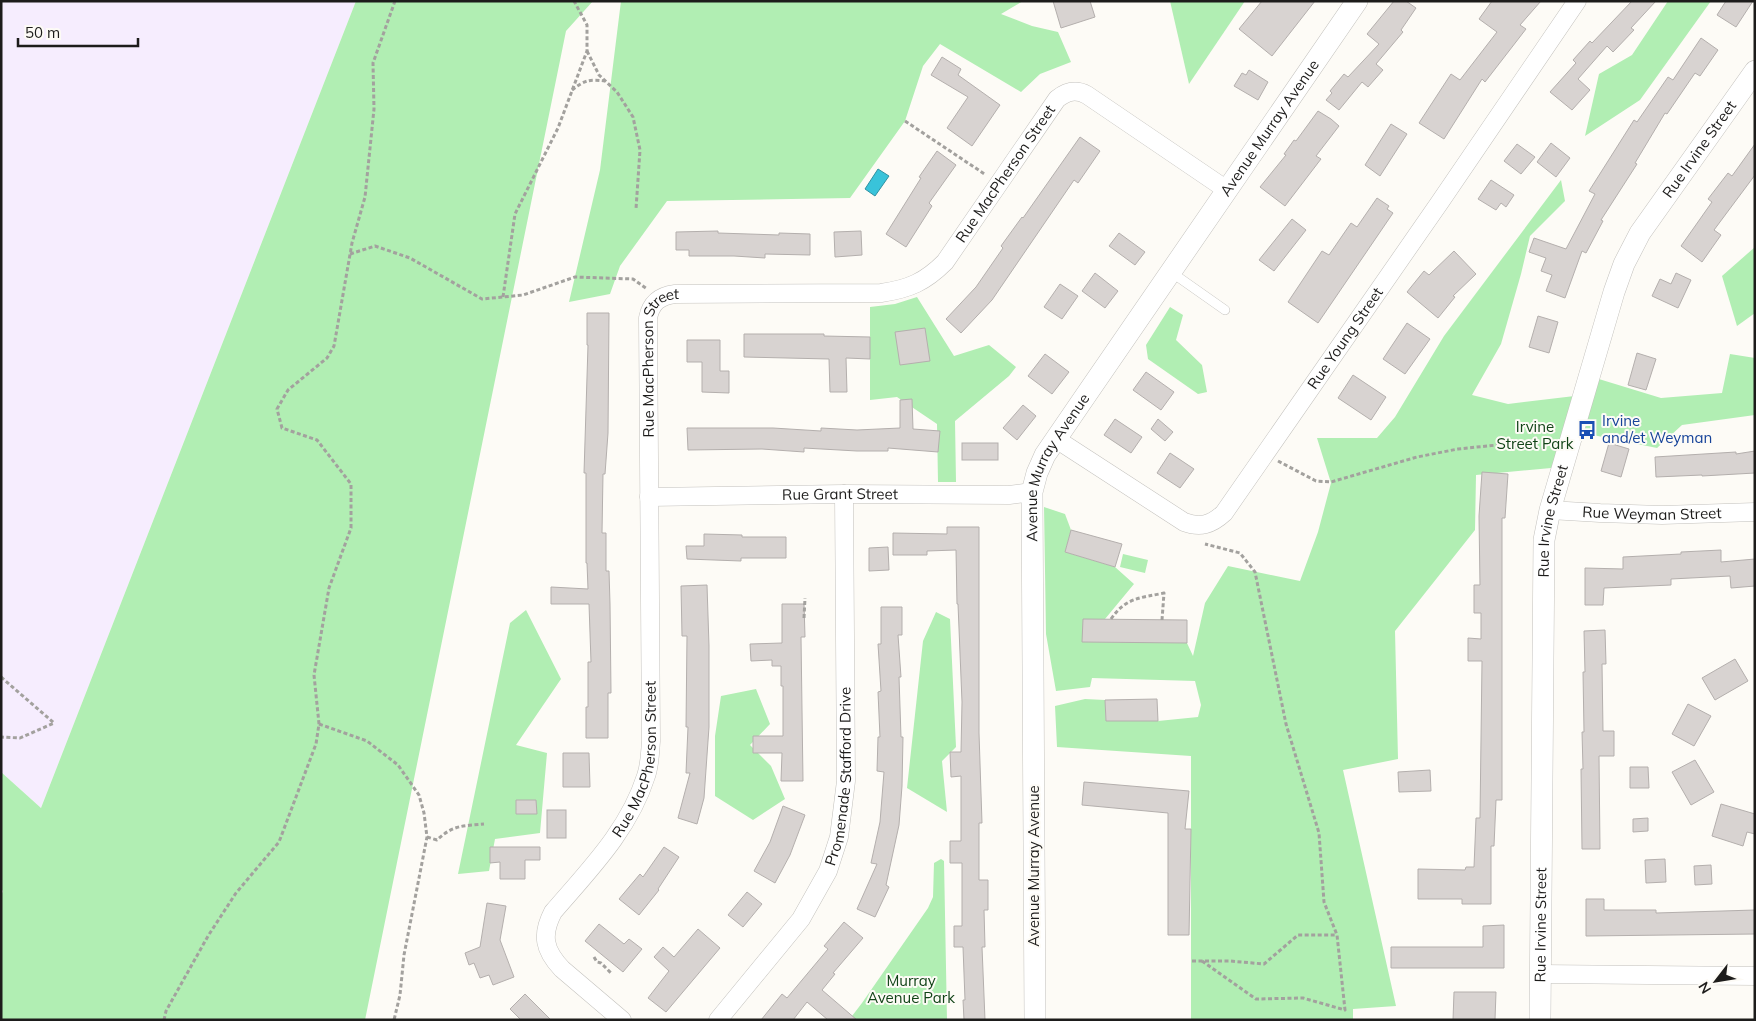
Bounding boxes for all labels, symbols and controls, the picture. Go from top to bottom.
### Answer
scale bar [18,15,138,47]
text: 50 m [25,23,60,42]
street label: Avenue Murray Avenue [1216,56,1323,200]
street label: Rue Irvine Street [1658,97,1740,201]
street label: Rue MacPherson Street [951,101,1059,246]
street label: Rue Young Street [1303,283,1387,393]
street label: Rue MacPherson Street [638,284,679,438]
street label: Avenue Murray Avenue [1022,390,1093,542]
place label: Irvine and/et Weyman [1602,411,1712,447]
park label: Irvine Street Park [1497,417,1574,453]
bus stop icon: Irvine and/et Weyman [1576,419,1598,441]
street label: Rue Irvine Street [1534,462,1572,578]
street label: Rue Grant Street [782,484,898,504]
street label: Rue Weyman Street [1582,502,1722,524]
street label: Rue MacPherson Street [608,681,660,841]
street label: Promenade Stafford Drive [820,687,855,868]
street label: Avenue Murray Avenue [1024,785,1043,947]
street label: Rue Irvine Street [1530,867,1550,983]
north arrow [1691,956,1741,1006]
park label: Murray Avenue Park [867,971,955,1007]
text: N [1694,979,1715,997]

